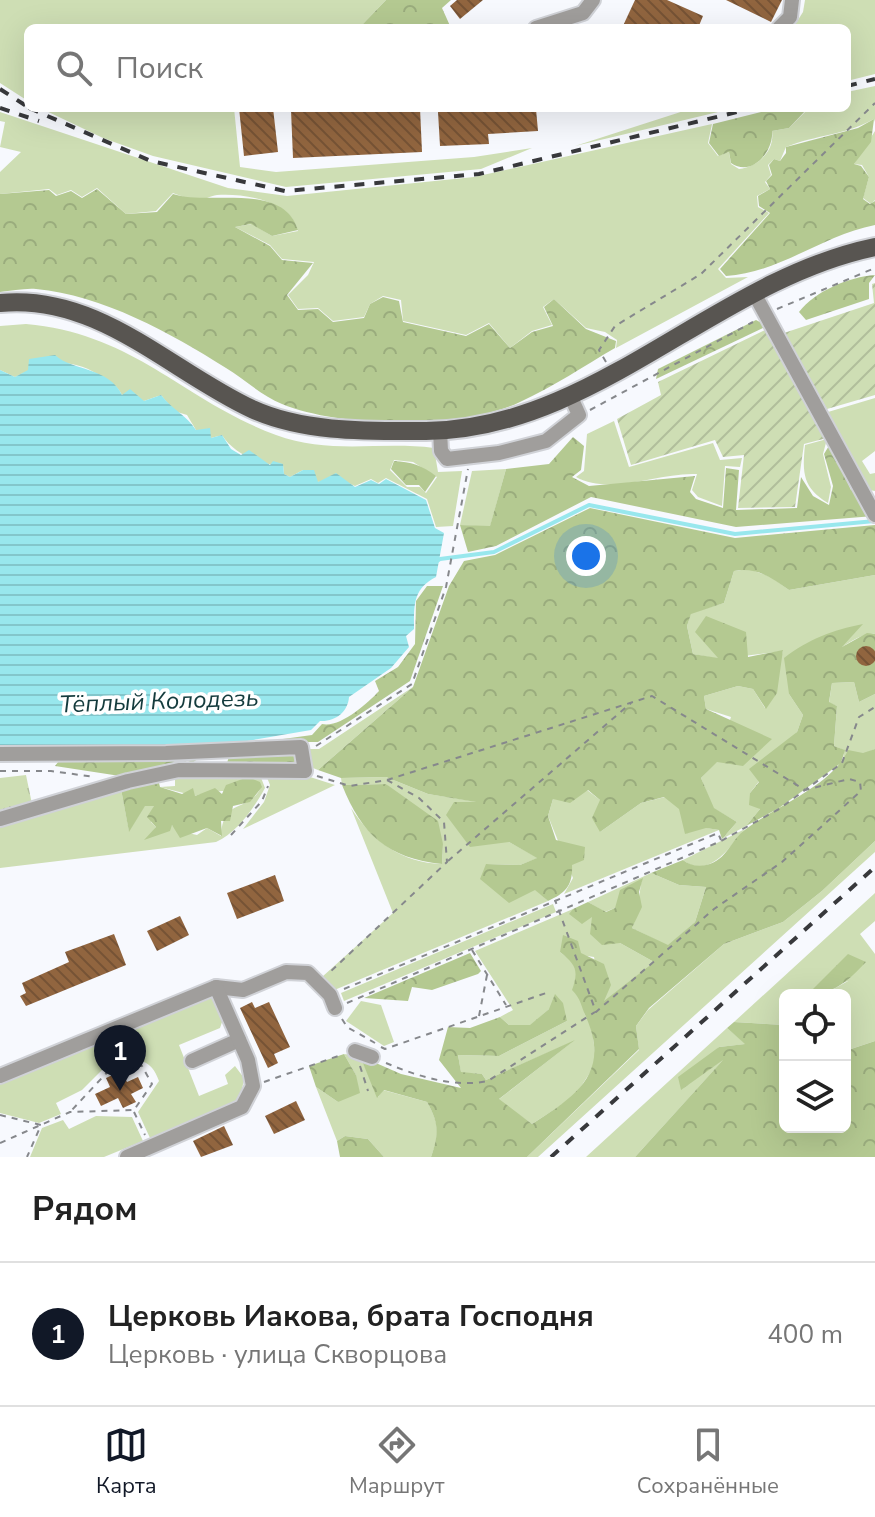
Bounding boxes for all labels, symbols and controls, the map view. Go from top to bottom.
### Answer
search box [24,24,851,112]
icon: search [52,46,96,90]
text: Поиск [116,48,203,89]
your location [566,536,606,576]
water label: Тёплый Колодезь [59,682,259,720]
map controls [779,989,851,1133]
button: locate [779,989,851,1061]
pin: 1 [94,1025,146,1091]
button: layers [779,1061,851,1133]
text: Рядом [32,1186,138,1232]
text: Церковь Иакова, брата Господня [108,1296,594,1337]
text: 1 [50,1317,66,1352]
text: 400 m [767,1317,843,1352]
text: Церковь · улица Скворцова [108,1337,447,1372]
tab: Карта [96,1423,157,1501]
tab: Маршрут [349,1423,445,1501]
tab: Сохранённые [637,1423,779,1501]

